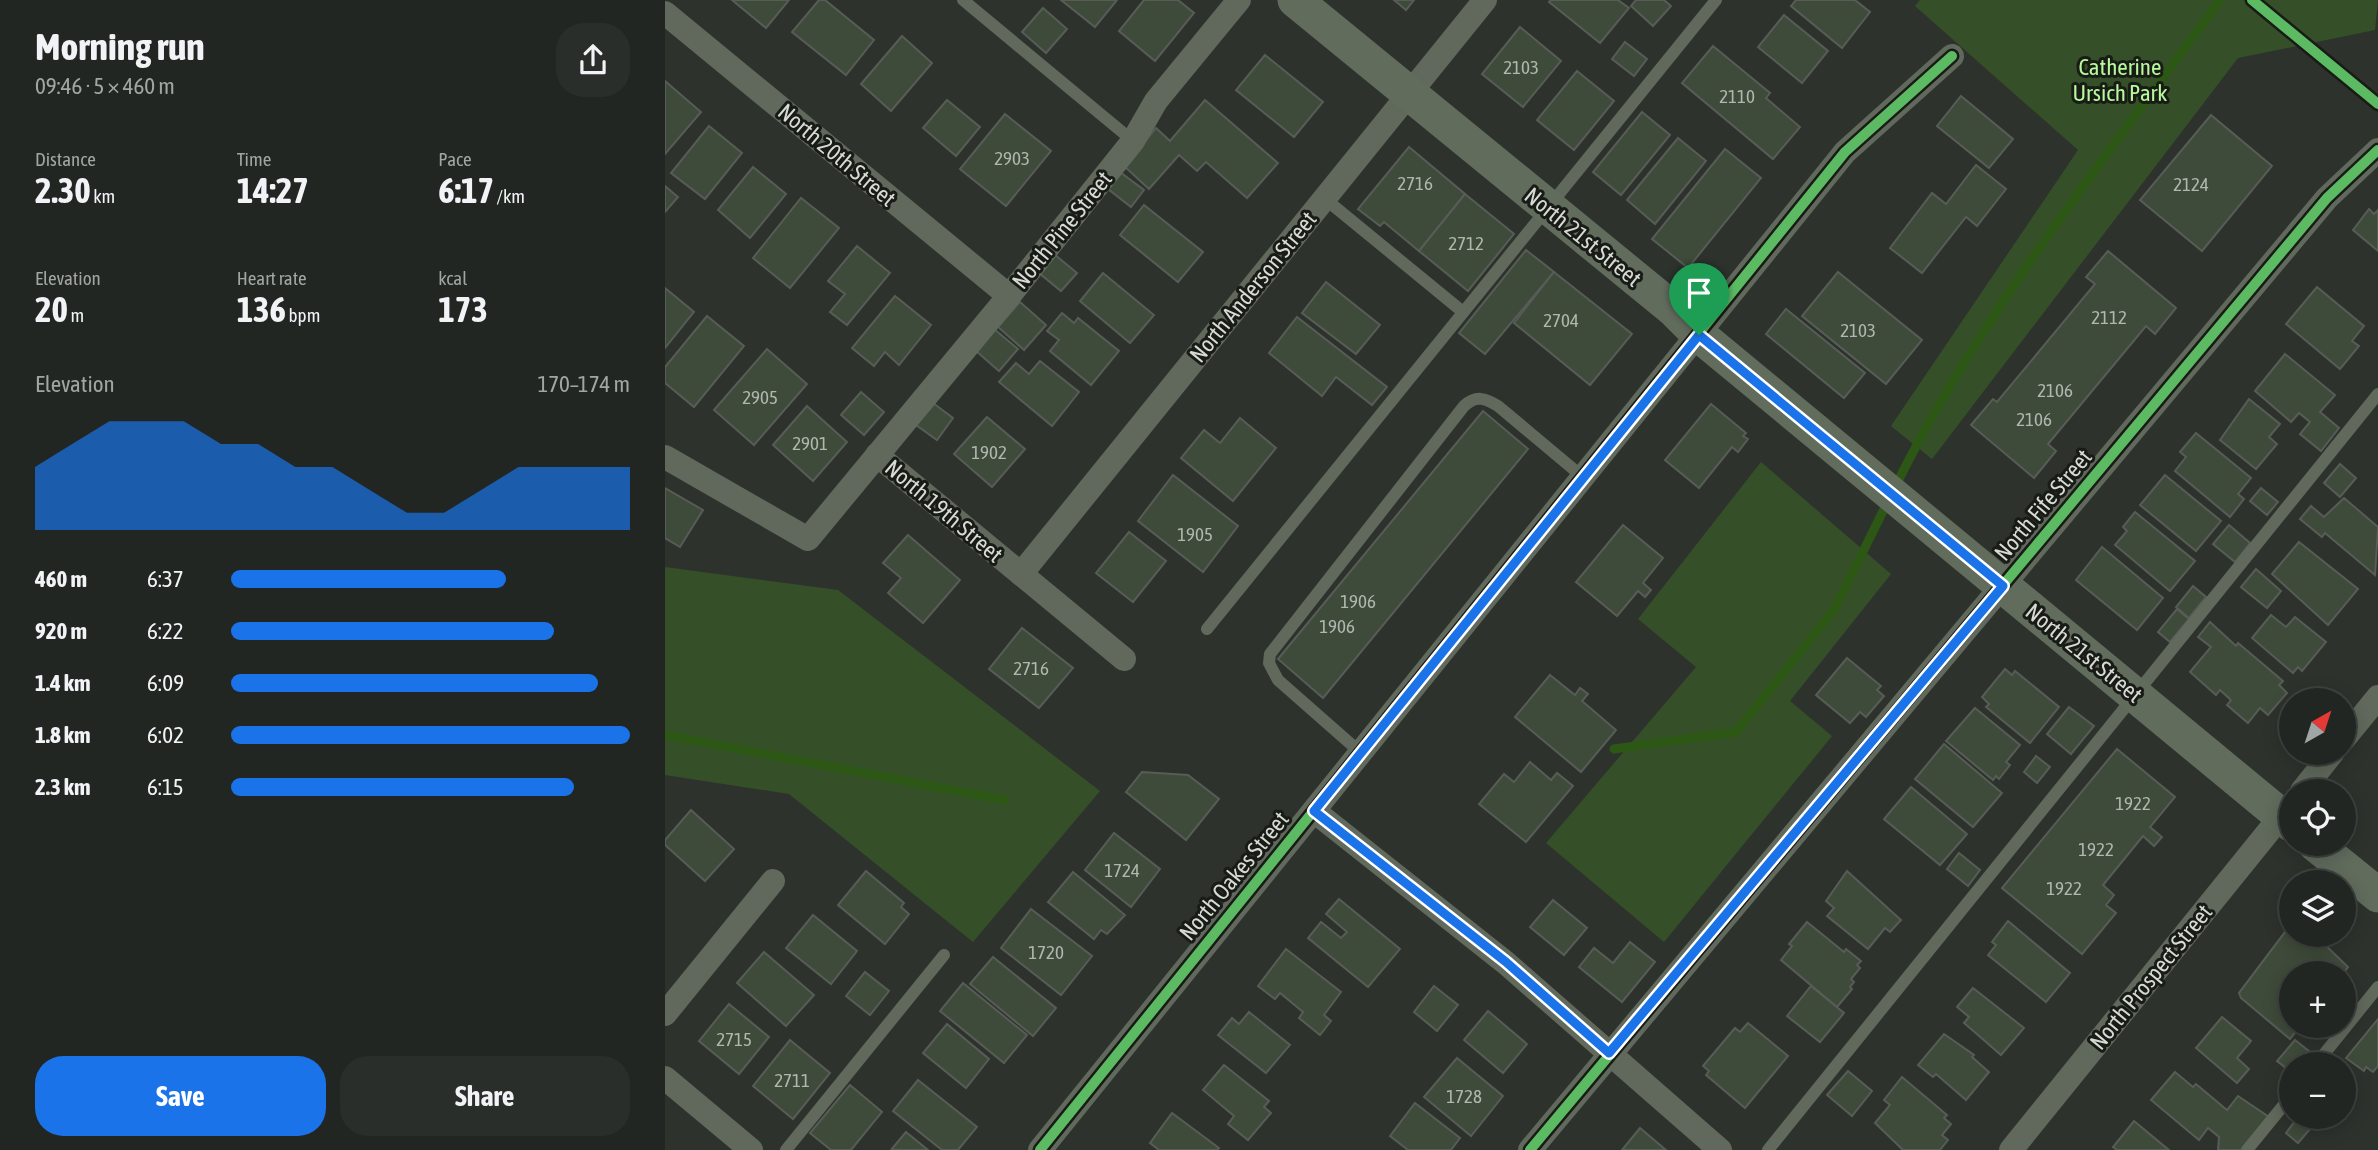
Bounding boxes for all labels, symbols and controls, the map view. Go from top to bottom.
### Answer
button: share [556,23,630,97]
text: Morning run [35,25,205,68]
park label: Catherine Ursich Park [2073,54,2168,106]
house number: 2103 [1503,56,1539,78]
text: 09:46 · 5 × 460 m [35,73,175,99]
house number: 2110 [1719,85,1755,107]
street label: North 20th Street [773,98,901,212]
house number: 2903 [994,147,1030,169]
text: Distance [35,148,96,170]
text: Time [237,148,271,170]
text: Pace [438,148,472,170]
street label: North Pine Street [1007,166,1117,294]
text: 2.30 [35,170,91,210]
text: 14:27 [237,170,309,210]
text: 6:17 [438,170,494,210]
house number: 2716 [1397,172,1433,194]
house number: 2124 [2173,173,2209,195]
street label: North 21st Street [1520,182,1646,292]
text: km [91,185,115,207]
text: /km [494,185,525,207]
street label: North Anderson Street [1184,206,1322,368]
house number: 2712 [1448,232,1484,254]
pin [1669,263,1729,335]
text: Elevation [35,267,101,289]
text: Heart rate [237,267,307,289]
text: kcal [438,267,467,289]
icon: arrive [1680,274,1718,312]
text: 20 [35,289,68,329]
text: 136 [237,289,286,329]
text: 173 [438,289,488,329]
text: m [68,304,84,326]
text: bpm [286,304,320,326]
house number: 2112 [2091,306,2127,328]
house number: 2704 [1543,309,1579,331]
house number: 2103 [1840,319,1876,341]
text: Elevation [35,371,115,397]
text: 170–174 m [537,371,630,397]
house number: 2106 [2037,379,2073,401]
house number: 2905 [742,386,778,408]
house number: 2106 [2016,408,2052,430]
house number: 2901 [792,432,828,454]
house number: 1902 [971,441,1007,463]
street label: North Fife Street [1989,444,2097,566]
street label: North 19th Street [880,454,1008,568]
house number: 1905 [1177,523,1213,545]
text: 460 m [35,566,87,592]
text: 6:37 [147,566,184,592]
house number: 1906 [1340,590,1376,612]
street label: North 21st Street [2021,598,2147,708]
house number: 1906 [1319,615,1355,637]
text: 920 m [35,618,87,644]
text: 6:22 [147,618,184,644]
house number: 2716 [1013,657,1049,679]
text: 1.4 km [35,670,91,696]
text: 6:09 [147,670,184,696]
north arrow [2279,688,2355,765]
map controls [2279,688,2356,1129]
text: 1.8 km [35,722,91,748]
text: 6:02 [147,722,184,748]
text: 2.3 km [35,774,91,800]
text: 6:15 [147,774,184,800]
button: locate [2279,779,2356,856]
house number: 1922 [2115,792,2151,814]
street label: North Oakes Street [1174,806,1294,946]
house number: 1922 [2078,838,2114,860]
house number: 1724 [1104,859,1140,881]
button: layers [2279,870,2356,947]
house number: 1922 [2046,877,2082,899]
street label: North Prospect Street [2085,899,2217,1055]
house number: 1720 [1028,941,1064,963]
button: + [2279,961,2356,1038]
house number: 2715 [716,1028,752,1050]
button: − [2279,1052,2356,1129]
button: Save [35,1056,326,1136]
button: Share [340,1056,630,1136]
house number: 2711 [774,1069,810,1091]
house number: 1728 [1446,1085,1482,1107]

